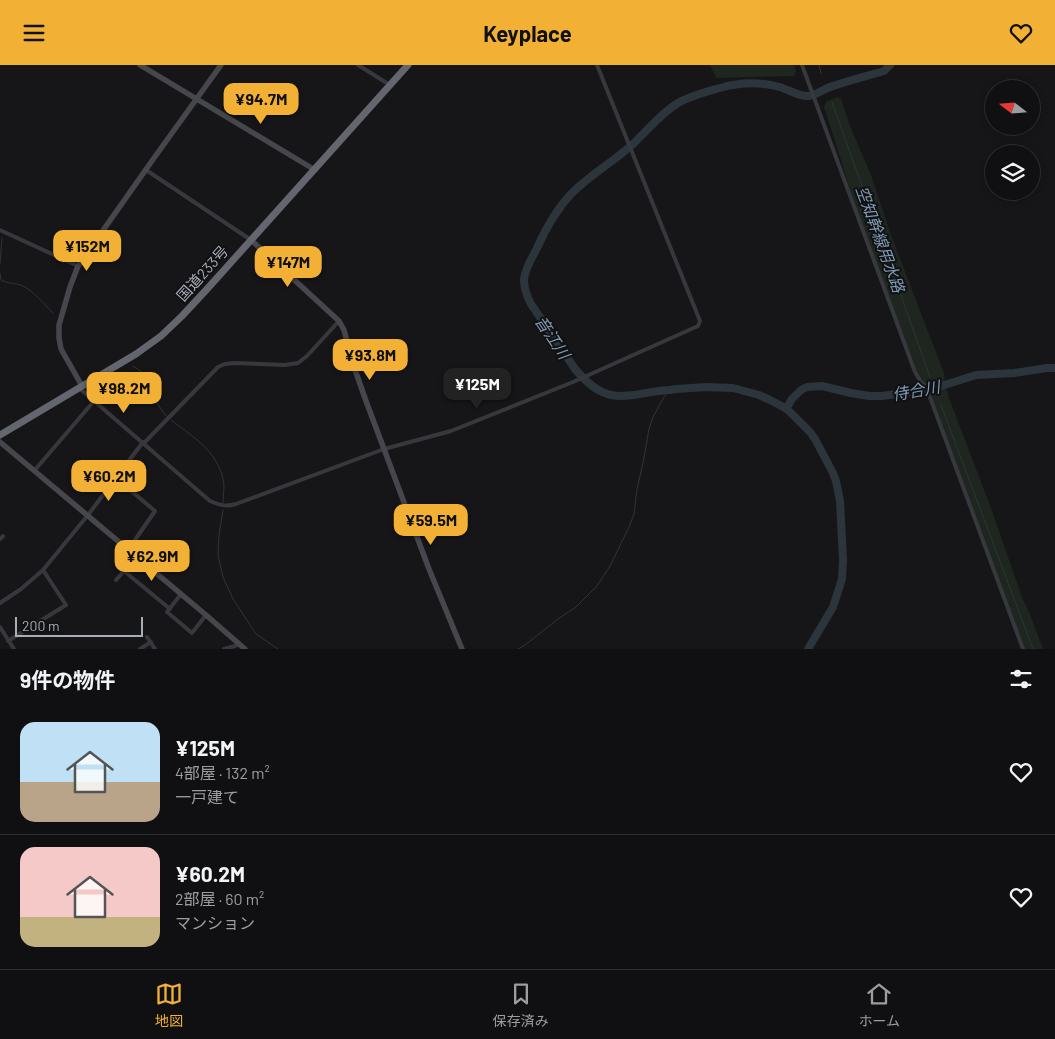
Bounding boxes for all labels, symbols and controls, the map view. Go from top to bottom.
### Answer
icon: menu [20,19,48,47]
icon: heart [1007,19,1035,47]
text: Keyplace [483,20,572,46]
north arrow [985,80,1040,135]
map controls [985,80,1040,200]
pin: ¥94.7M [220,83,302,125]
text: ¥94.7M [235,89,287,108]
button: layers [985,145,1040,200]
water label: 空知幹線用水路 [853,183,910,297]
pin: ¥152M [52,229,122,272]
text: ¥152M [64,236,110,255]
street label: 国道233号 [172,242,232,304]
pin: ¥147M [253,245,323,288]
text: ¥147M [266,252,310,271]
water label: 音江川 [532,312,575,364]
pin: ¥93.8M [329,339,411,381]
text: ¥93.8M [344,345,396,364]
pin: ¥125M [442,367,512,410]
pin: ¥98.2M [83,371,165,414]
text: ¥125M [454,374,500,393]
water label: 侍合川 [891,376,943,404]
text: ¥98.2M [98,378,150,397]
pin: ¥60.2M [68,459,150,502]
text: ¥60.2M [82,466,136,485]
pin: ¥59.5M [390,503,472,546]
text: ¥59.5M [405,510,457,529]
pin: ¥62.9M [111,539,193,582]
text: ¥62.9M [126,546,178,565]
scale bar [15,614,142,637]
text: 200 m [22,617,60,634]
icon: filters [1007,665,1035,693]
text: 9件の物件 [20,667,115,692]
text: ¥125M [175,735,235,760]
icon: home [60,742,120,802]
icon: heart [1007,758,1035,786]
text: 4部屋 · 132 m² [175,763,270,782]
text: 一戸建て [175,787,239,806]
text: ¥60.2M [175,861,245,886]
icon: home [60,867,120,927]
icon: heart [1007,883,1035,911]
text: 2部屋 · 60 m² [175,889,264,908]
text: マンション [175,913,255,932]
tab: 地図 [155,980,183,1030]
tab: 保存済み [493,980,549,1030]
tab: ホーム [858,980,900,1030]

